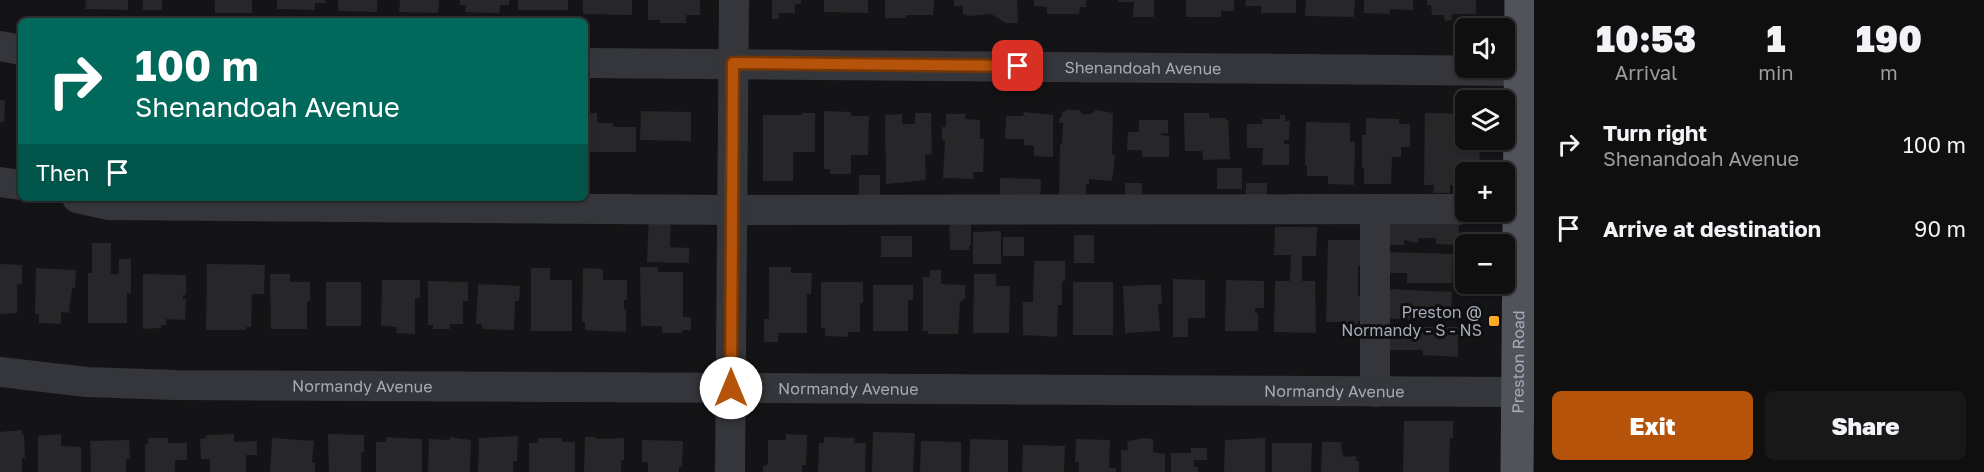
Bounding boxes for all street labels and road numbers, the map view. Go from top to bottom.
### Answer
street label: Shenandoah Avenue [1064,57,1222,78]
street label: Preston Road [1507,310,1528,414]
street label: Normandy Avenue [292,376,433,396]
street label: Normandy Avenue [778,378,919,399]
street label: Normandy Avenue [1264,381,1405,401]

